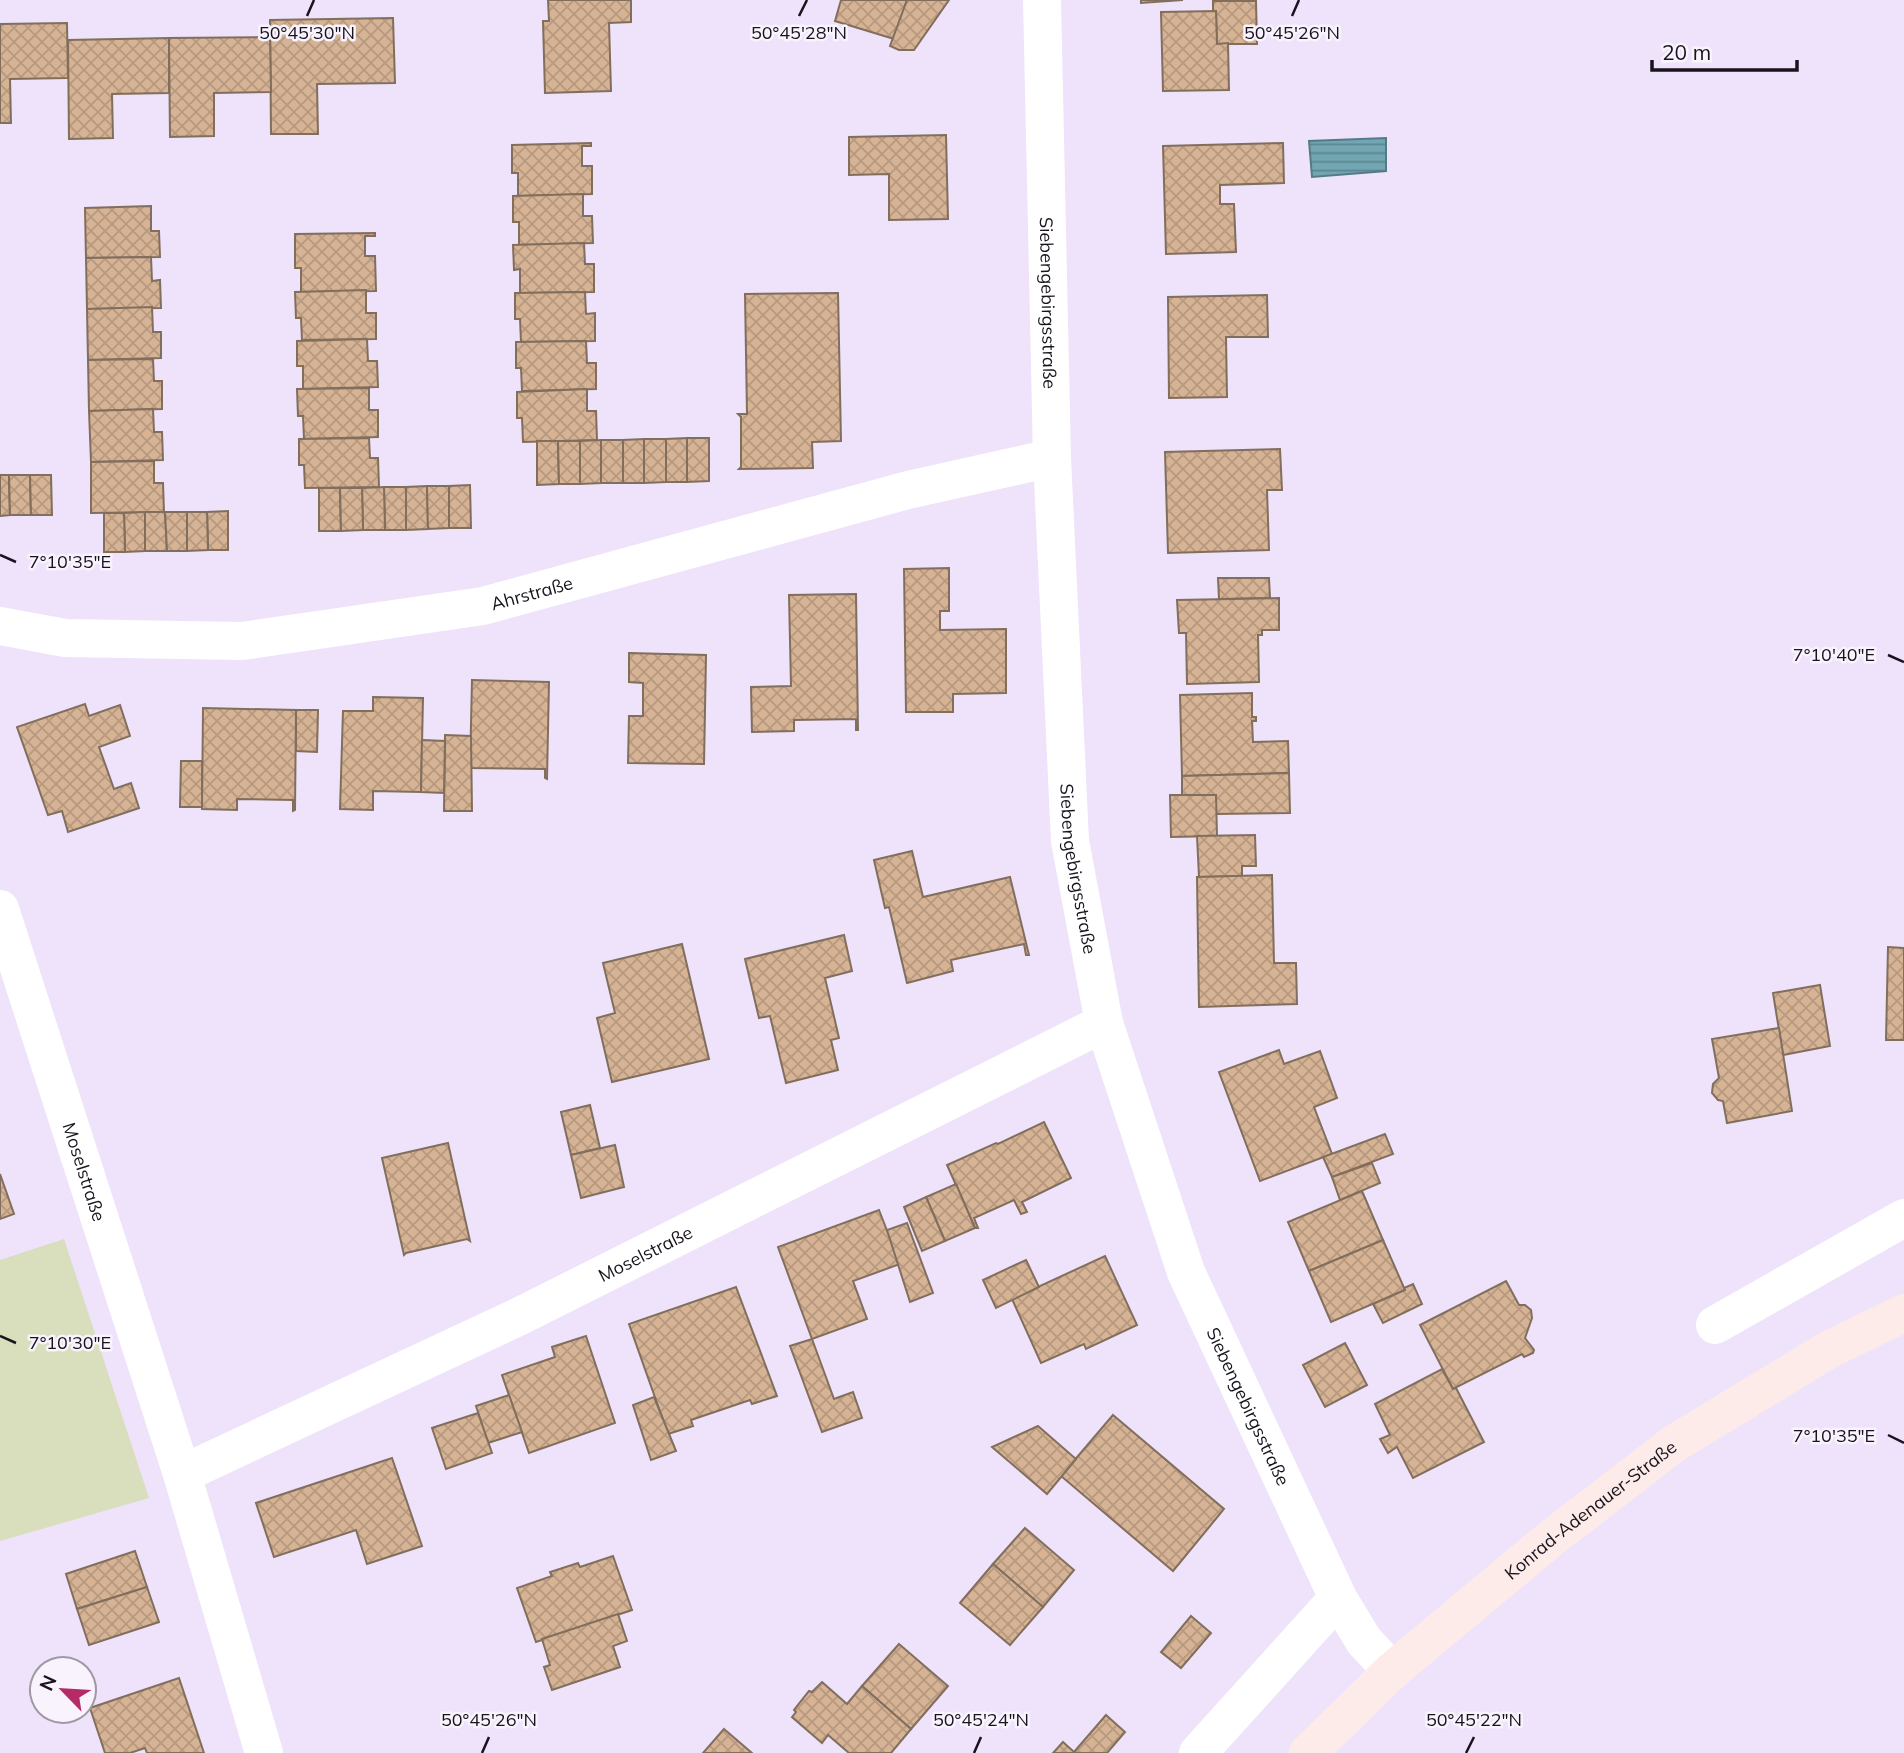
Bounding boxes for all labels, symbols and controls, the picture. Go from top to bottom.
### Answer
text: 50°45'30"N [259,21,355,44]
text: 50°45'28"N [751,21,847,44]
text: 50°45'26"N [1244,21,1340,44]
scale bar [1652,28,1797,72]
text: 20 m [1662,39,1711,65]
street label: Siebengebirgsstraße [1035,217,1062,389]
text: 7°10'35"E [29,550,111,573]
street label: Ahrstraße [488,571,575,615]
text: 7°10'40"E [1793,643,1875,666]
street label: Siebengebirgsstraße [1056,783,1102,956]
street label: Moselstraße [58,1119,111,1224]
street label: Moselstraße [594,1220,696,1287]
street label: Siebengebirgsstraße [1202,1323,1295,1489]
text: 7°10'30"E [29,1331,111,1354]
text: 7°10'35"E [1793,1424,1875,1447]
street label: Konrad-Adenauer-Straße [1499,1435,1681,1584]
north arrow [28,1655,98,1725]
text: N [34,1671,62,1694]
text: 50°45'26"N [441,1708,537,1731]
text: 50°45'24"N [933,1708,1029,1731]
text: 50°45'22"N [1426,1708,1522,1731]

